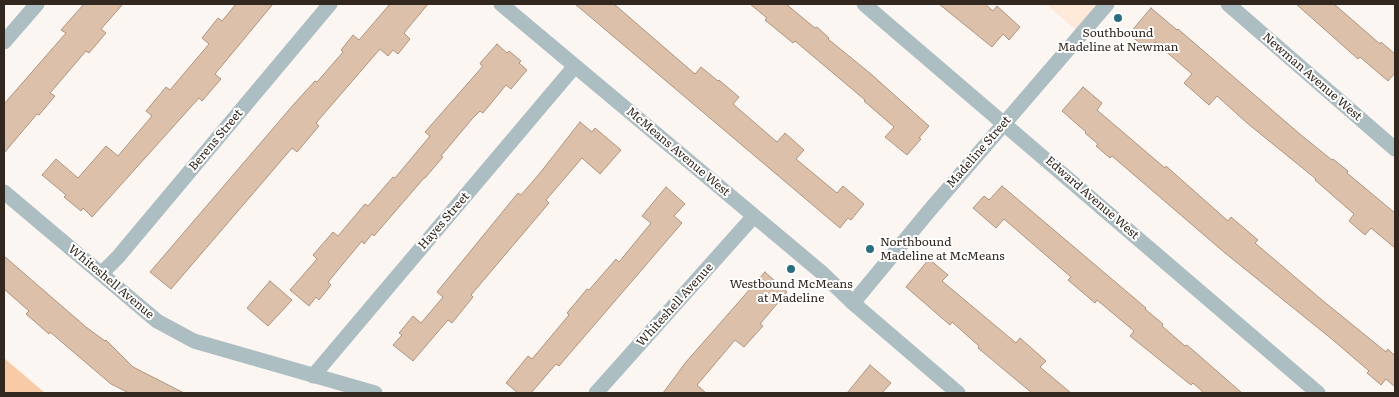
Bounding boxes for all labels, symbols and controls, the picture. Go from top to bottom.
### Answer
marker: Southbound Madeline at Newman [1112,12,1124,24]
place label: Southbound Madeline at Newman [1057,26,1179,54]
street label: Newman Avenue West [1259,30,1365,124]
street label: McMeans Avenue West [623,105,733,199]
street label: Berens Street [186,106,246,174]
street label: Madeline Street [944,113,1014,191]
street label: Edward Avenue West [1042,153,1142,243]
street label: Hayes Street [415,190,473,252]
place label: Northbound Madeline at McMeans [880,235,1005,263]
street label: Whiteshell Avenue [65,242,157,322]
marker: Northbound Madeline at McMeans [864,243,876,255]
street label: Whiteshell Avenue [634,260,716,350]
marker: Westbound McMeans at Madeline [785,263,797,275]
place label: Westbound McMeans at Madeline [729,277,853,305]

